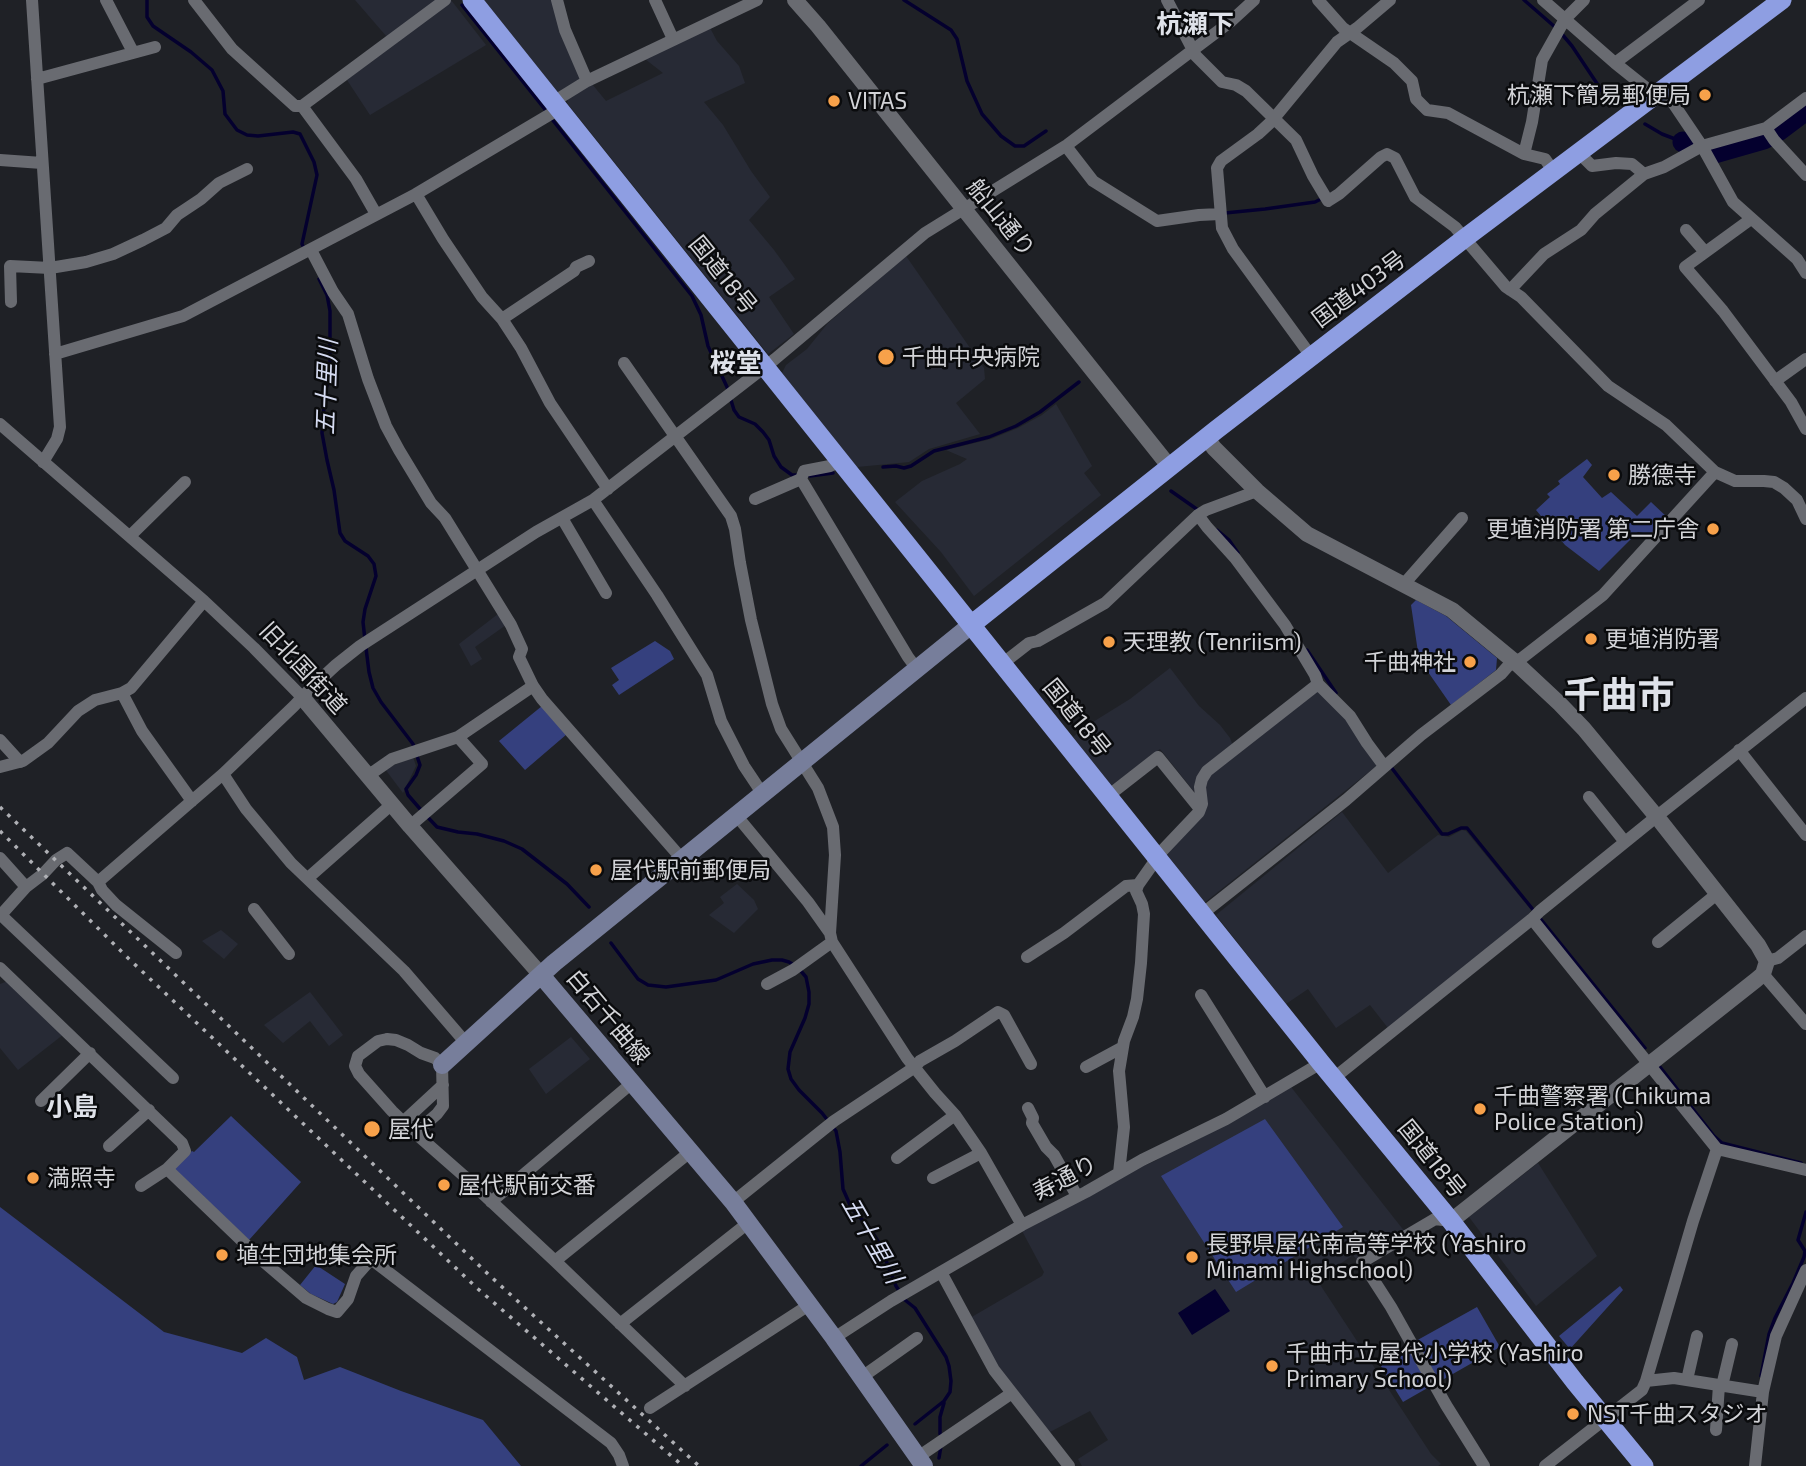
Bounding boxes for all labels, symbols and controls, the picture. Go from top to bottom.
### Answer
district label: 杭瀬下 [1156,8,1234,40]
place label: 杭瀬下簡易郵便局 [1507,81,1691,109]
place label: VITAS [848,87,907,115]
marker: 杭瀬下簡易郵便局 [1697,87,1713,103]
marker: VITAS [826,93,842,109]
street label: 船山通り [961,174,1041,262]
street label: 国道18号 [683,231,763,319]
street label: 国道403号 [1307,245,1411,333]
water label: 五十里川 [311,339,343,435]
place label: 千曲中央病院 [902,343,1040,371]
district label: 桜堂 [710,347,762,379]
marker: 千曲中央病院 [876,347,896,367]
place label: 勝德寺 [1628,461,1697,489]
marker: 勝德寺 [1606,467,1622,483]
place label: 更埴消防署 第二庁舎 [1487,515,1699,543]
marker: 更埴消防署 第二庁舎 [1705,521,1721,537]
street label: 旧北国街道 [254,617,352,719]
place label: 更埴消防署 [1605,625,1720,653]
place label: 天理教 (Tenriism) [1123,628,1302,656]
marker: 更埴消防署 [1583,631,1599,647]
marker: 天理教 (Tenriism) [1101,634,1117,650]
place label: 千曲神社 [1364,648,1456,676]
marker: 千曲神社 [1462,654,1478,670]
street label: 国道18号 [1037,674,1117,762]
district label: 千曲市 [1564,674,1674,718]
place label: 屋代駅前郵便局 [610,856,771,884]
marker: 屋代駅前郵便局 [588,862,604,878]
street label: 白石千曲線 [560,964,656,1070]
place label: 千曲警察署 (Chikuma Police Station) [1494,1082,1711,1136]
district label: 小島 [46,1091,98,1123]
marker: 千曲警察署 (Chikuma Police Station) [1472,1101,1488,1117]
place label: 屋代 [388,1115,434,1143]
street label: 国道18号 [1392,1115,1472,1203]
marker: 屋代 [362,1119,382,1139]
street label: 寿通り [1028,1150,1102,1206]
place label: 満照寺 [47,1164,116,1192]
marker: 満照寺 [25,1170,41,1186]
place label: 屋代駅前交番 [458,1171,596,1199]
marker: 屋代駅前交番 [436,1177,452,1193]
water label: 五十里川 [836,1191,908,1289]
place label: 長野県屋代南高等学校 (Yashiro Minami Highschool) [1206,1230,1527,1284]
place label: 埴生団地集会所 [236,1241,397,1269]
marker: 埴生団地集会所 [214,1247,230,1263]
marker: 長野県屋代南高等学校 (Yashiro Minami Highschool) [1184,1249,1200,1265]
place label: 千曲市立屋代小学校 (Yashiro Primary School) [1286,1339,1584,1393]
marker: 千曲市立屋代小学校 (Yashiro Primary School) [1264,1358,1280,1374]
place label: NST千曲スタジオ [1587,1400,1767,1428]
marker: NST千曲スタジオ [1565,1406,1581,1422]

